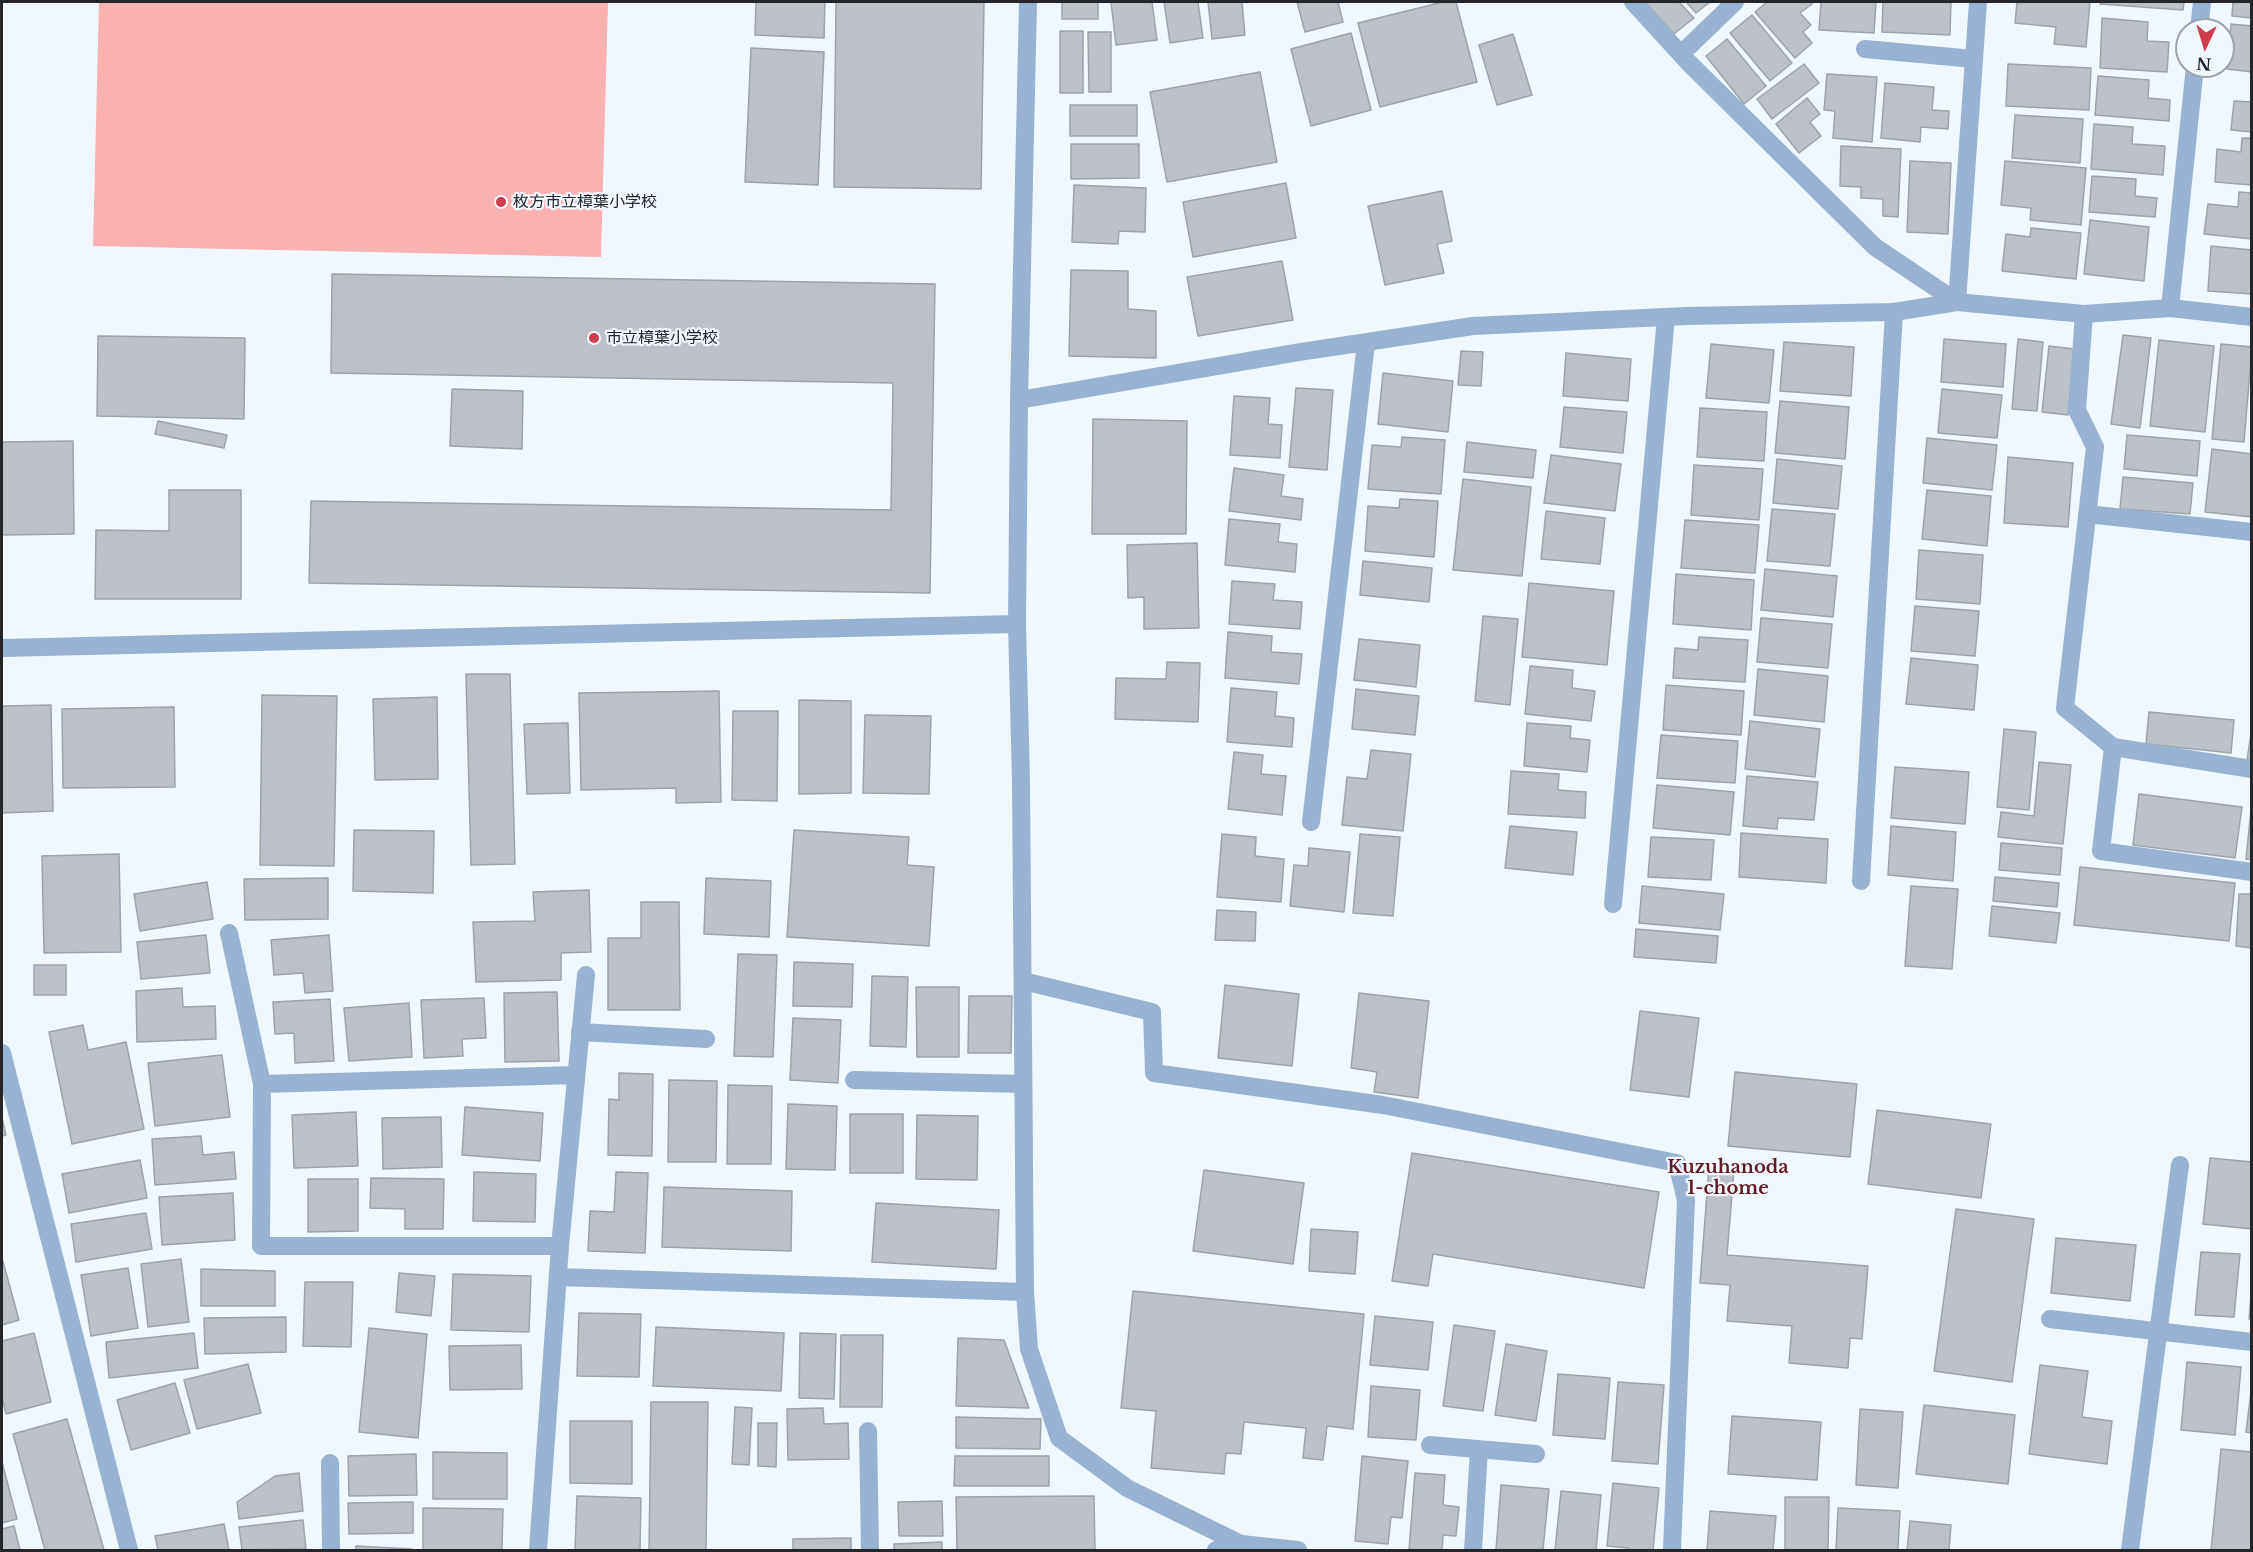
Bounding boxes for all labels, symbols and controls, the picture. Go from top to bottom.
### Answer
north arrow [2175,18,2235,78]
text: N [2196,53,2212,74]
place label: 枚方市立樟葉小学校 [513,192,657,212]
marker: 枚方市立樟葉小学校 [494,195,508,209]
place label: 市立樟葉小学校 [606,328,718,348]
marker: 市立樟葉小学校 [587,331,601,345]
district label: Kuzuhanoda 1-chome [1667,1157,1789,1200]

